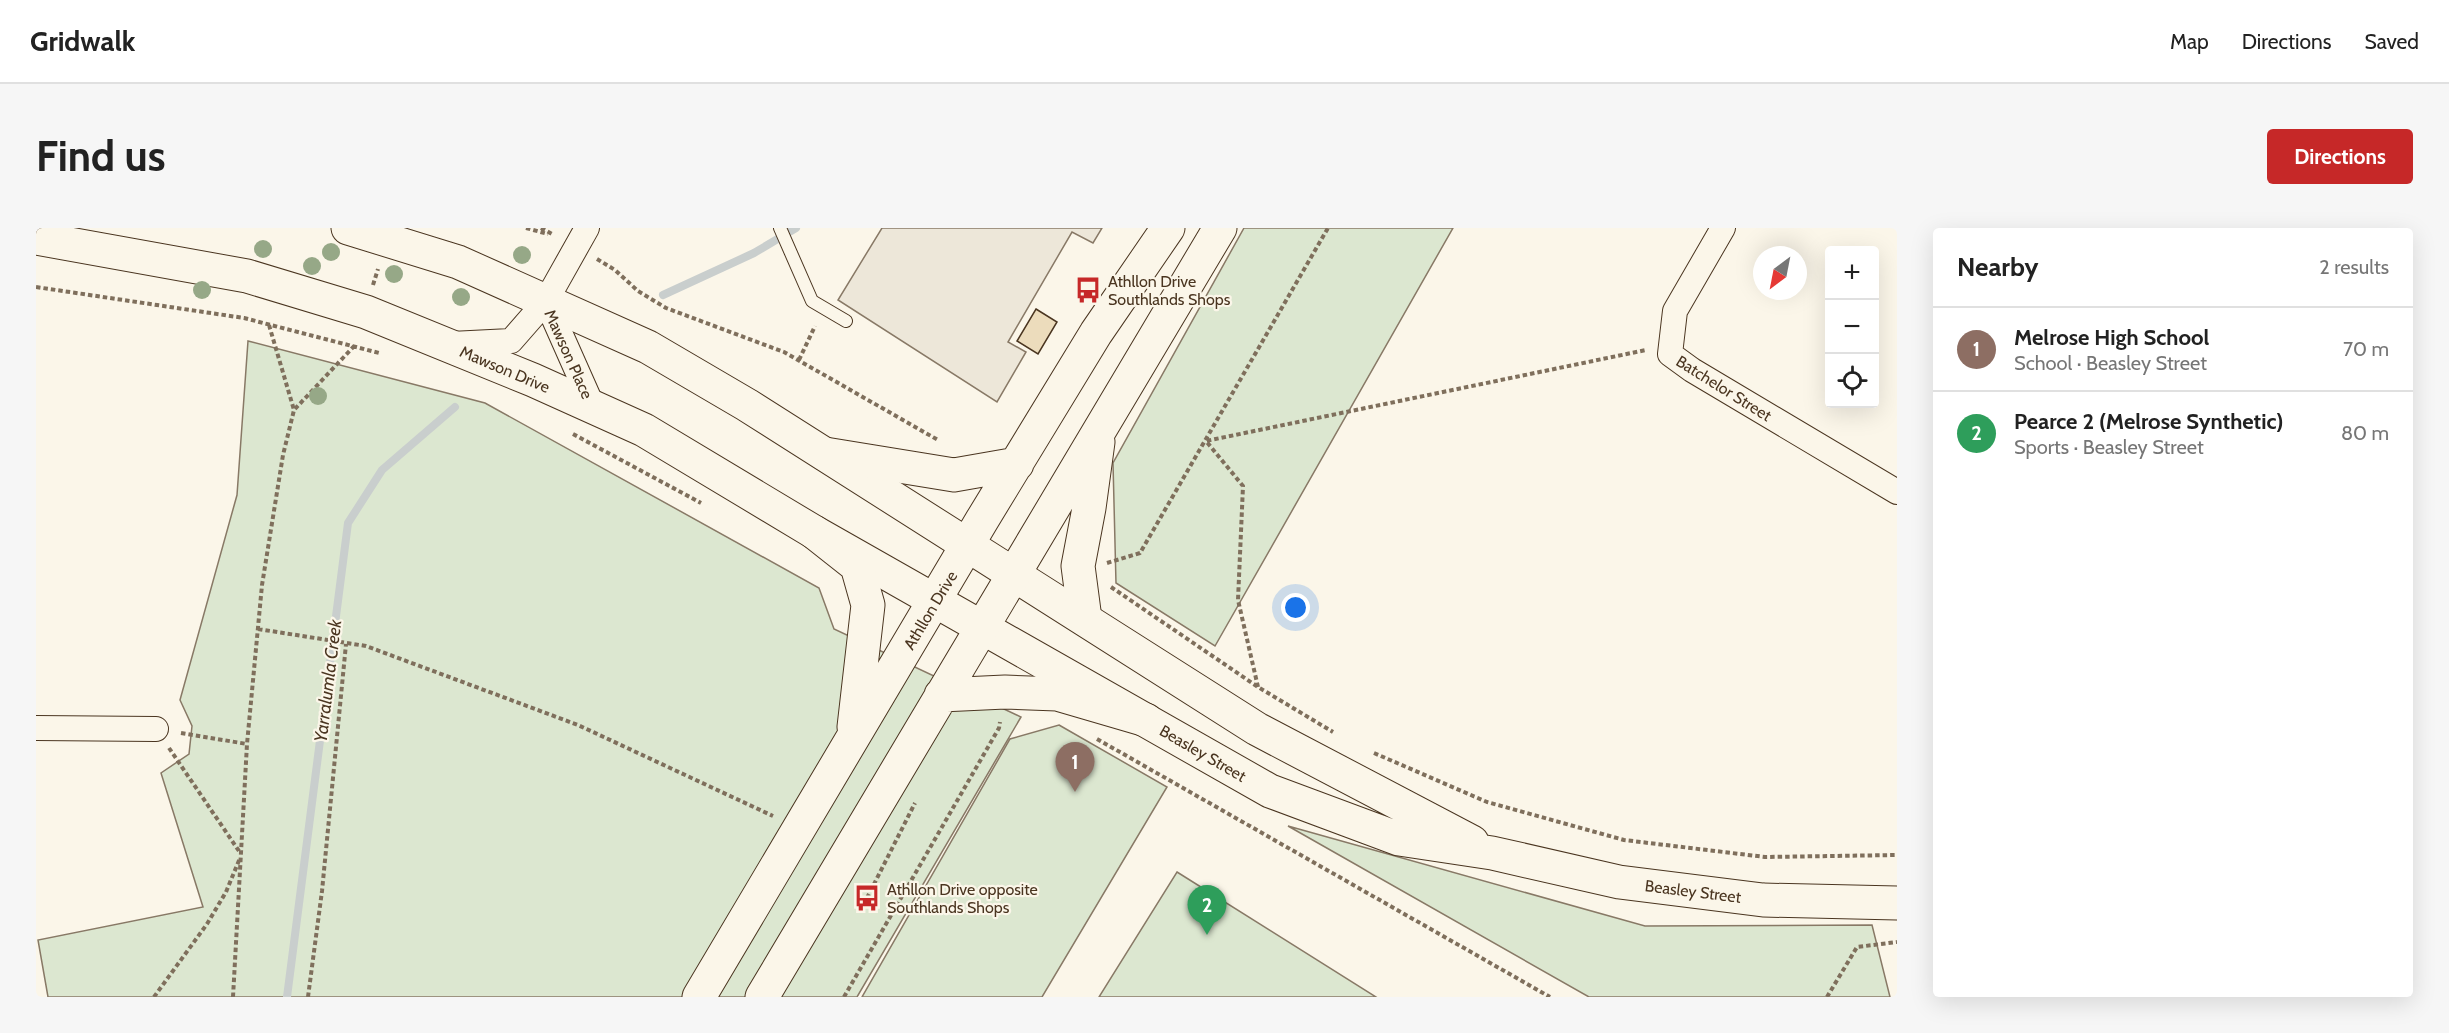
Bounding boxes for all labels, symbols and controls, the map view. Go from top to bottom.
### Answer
text: Gridwalk [30,24,135,58]
text: Map [2170,29,2209,54]
text: Directions [2242,29,2331,54]
text: Saved [2364,29,2419,54]
button: Directions [2267,129,2413,184]
text: Find us [36,130,165,182]
north arrow [1753,246,1807,300]
map controls [1825,246,1879,408]
button: + [1825,246,1879,300]
text: Nearby [1957,251,2038,283]
text: 2 results [2319,255,2389,279]
place label: Athllon Drive Southlands Shops [1108,272,1231,309]
bus stop icon: Athllon Drive Southlands Shops [1073,275,1103,305]
button: − [1825,300,1879,354]
street label: Mawson Place [540,307,597,402]
text: Melrose High School [2014,324,2209,351]
text: 1 [1973,337,1980,361]
text: 70 m [2343,337,2389,361]
street label: Mawson Drive [457,342,553,397]
text: School · Beasley Street [2014,351,2207,375]
street label: Batchelor Street [1673,352,1775,426]
button: locate [1825,354,1879,408]
text: Pearce 2 (Melrose Synthetic) [2014,408,2283,435]
text: 2 [1971,421,1982,445]
text: 80 m [2341,421,2389,445]
text: Sports · Beasley Street [2014,435,2204,459]
street label: Athllon Drive [900,568,961,653]
your location [1281,593,1310,622]
water label: Yarralumla Creek [310,617,347,744]
street label: Beasley Street [1156,721,1250,786]
pin: 1 [1056,742,1094,792]
street label: Beasley Street [1644,876,1743,907]
place label: Athllon Drive opposite Southlands Shops [887,880,1038,917]
bus stop icon: Athllon Drive opposite Southlands Shops [852,883,882,913]
pin: 2 [1188,886,1226,935]

